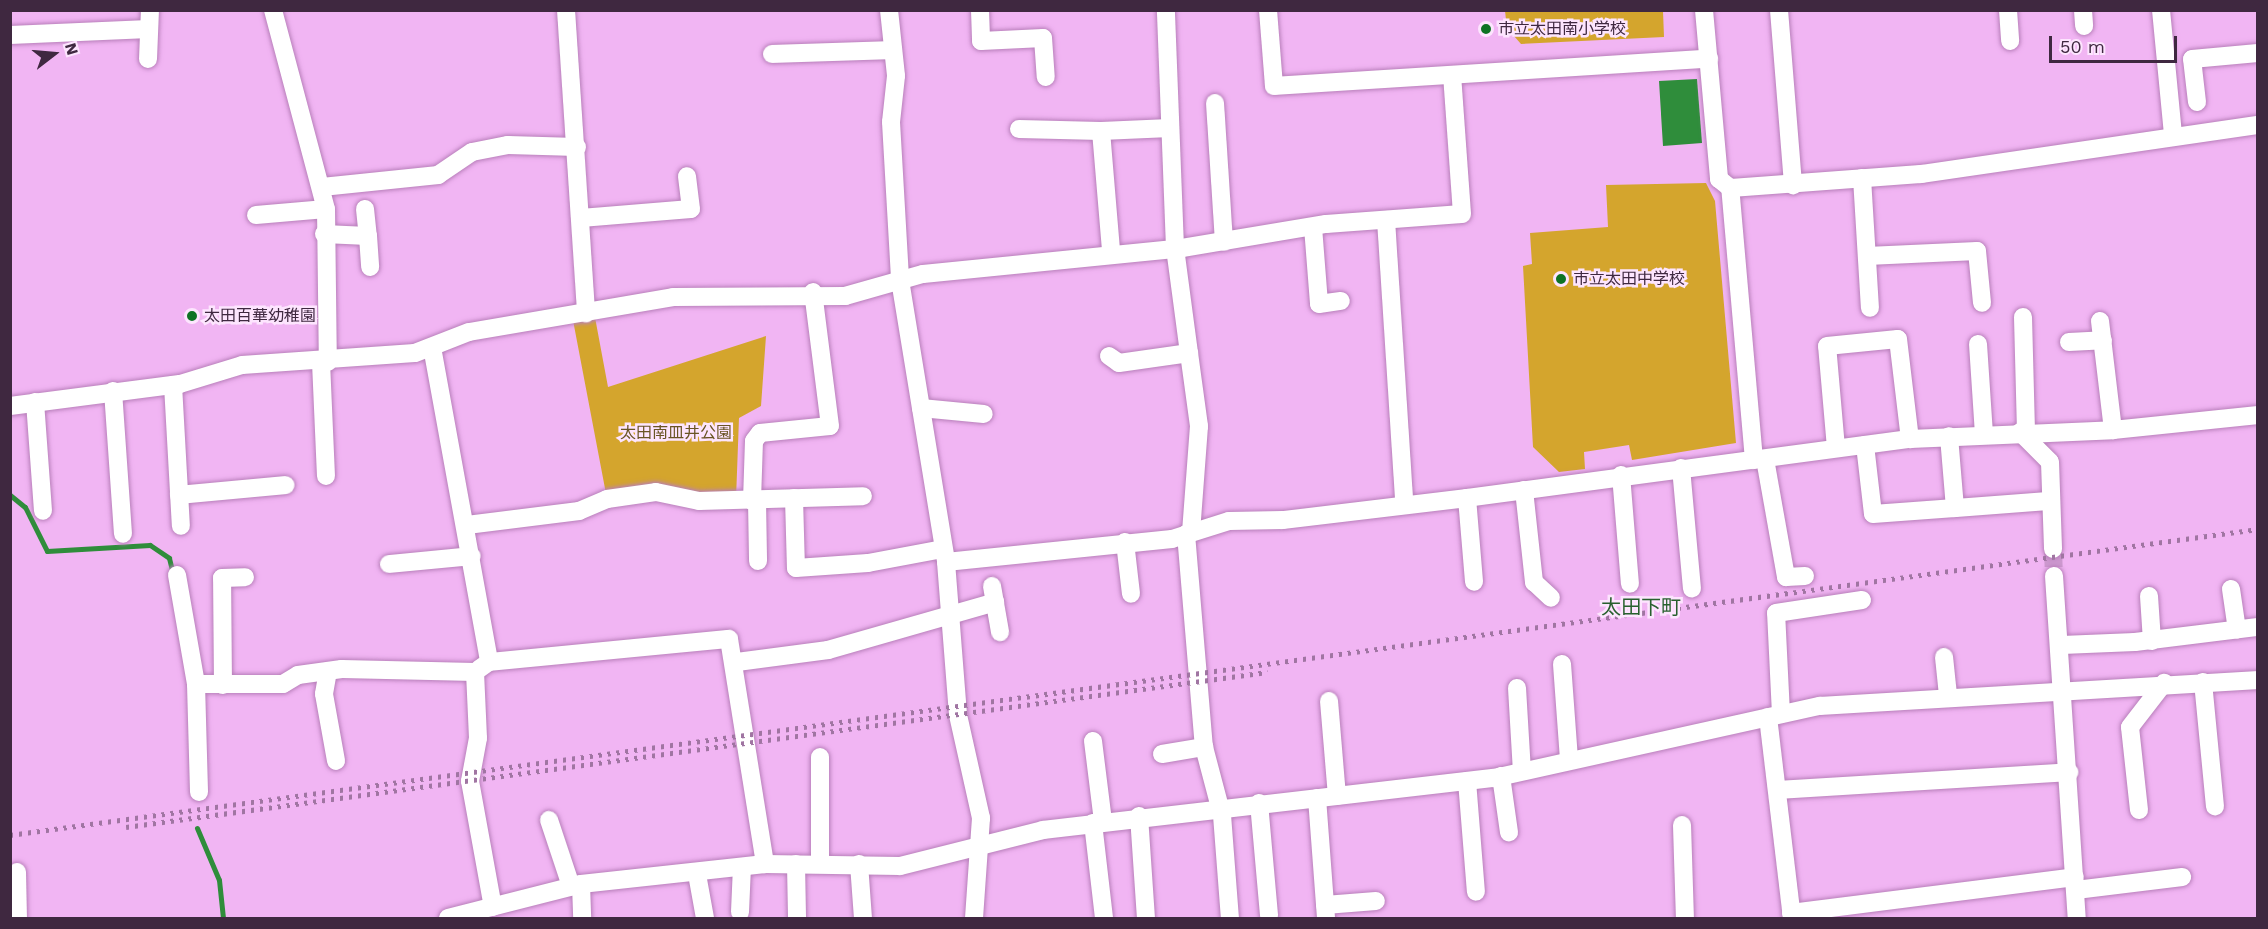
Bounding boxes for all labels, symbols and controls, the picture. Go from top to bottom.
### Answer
place label: 市立太田南小学校 [1498,19,1626,39]
marker: 市立太田南小学校 [1479,22,1493,36]
north arrow [24,24,84,84]
scale bar [2052,24,2180,62]
text: 50 m [2060,36,2105,57]
text: N [61,41,83,57]
place label: 市立太田中学校 [1573,269,1685,289]
marker: 市立太田中学校 [1554,272,1568,286]
place label: 太田百華幼稚園 [204,306,316,326]
marker: 太田百華幼稚園 [185,309,199,323]
park label: 太田南皿井公園 [620,423,732,443]
district label: 太田下町 [1601,595,1681,619]

